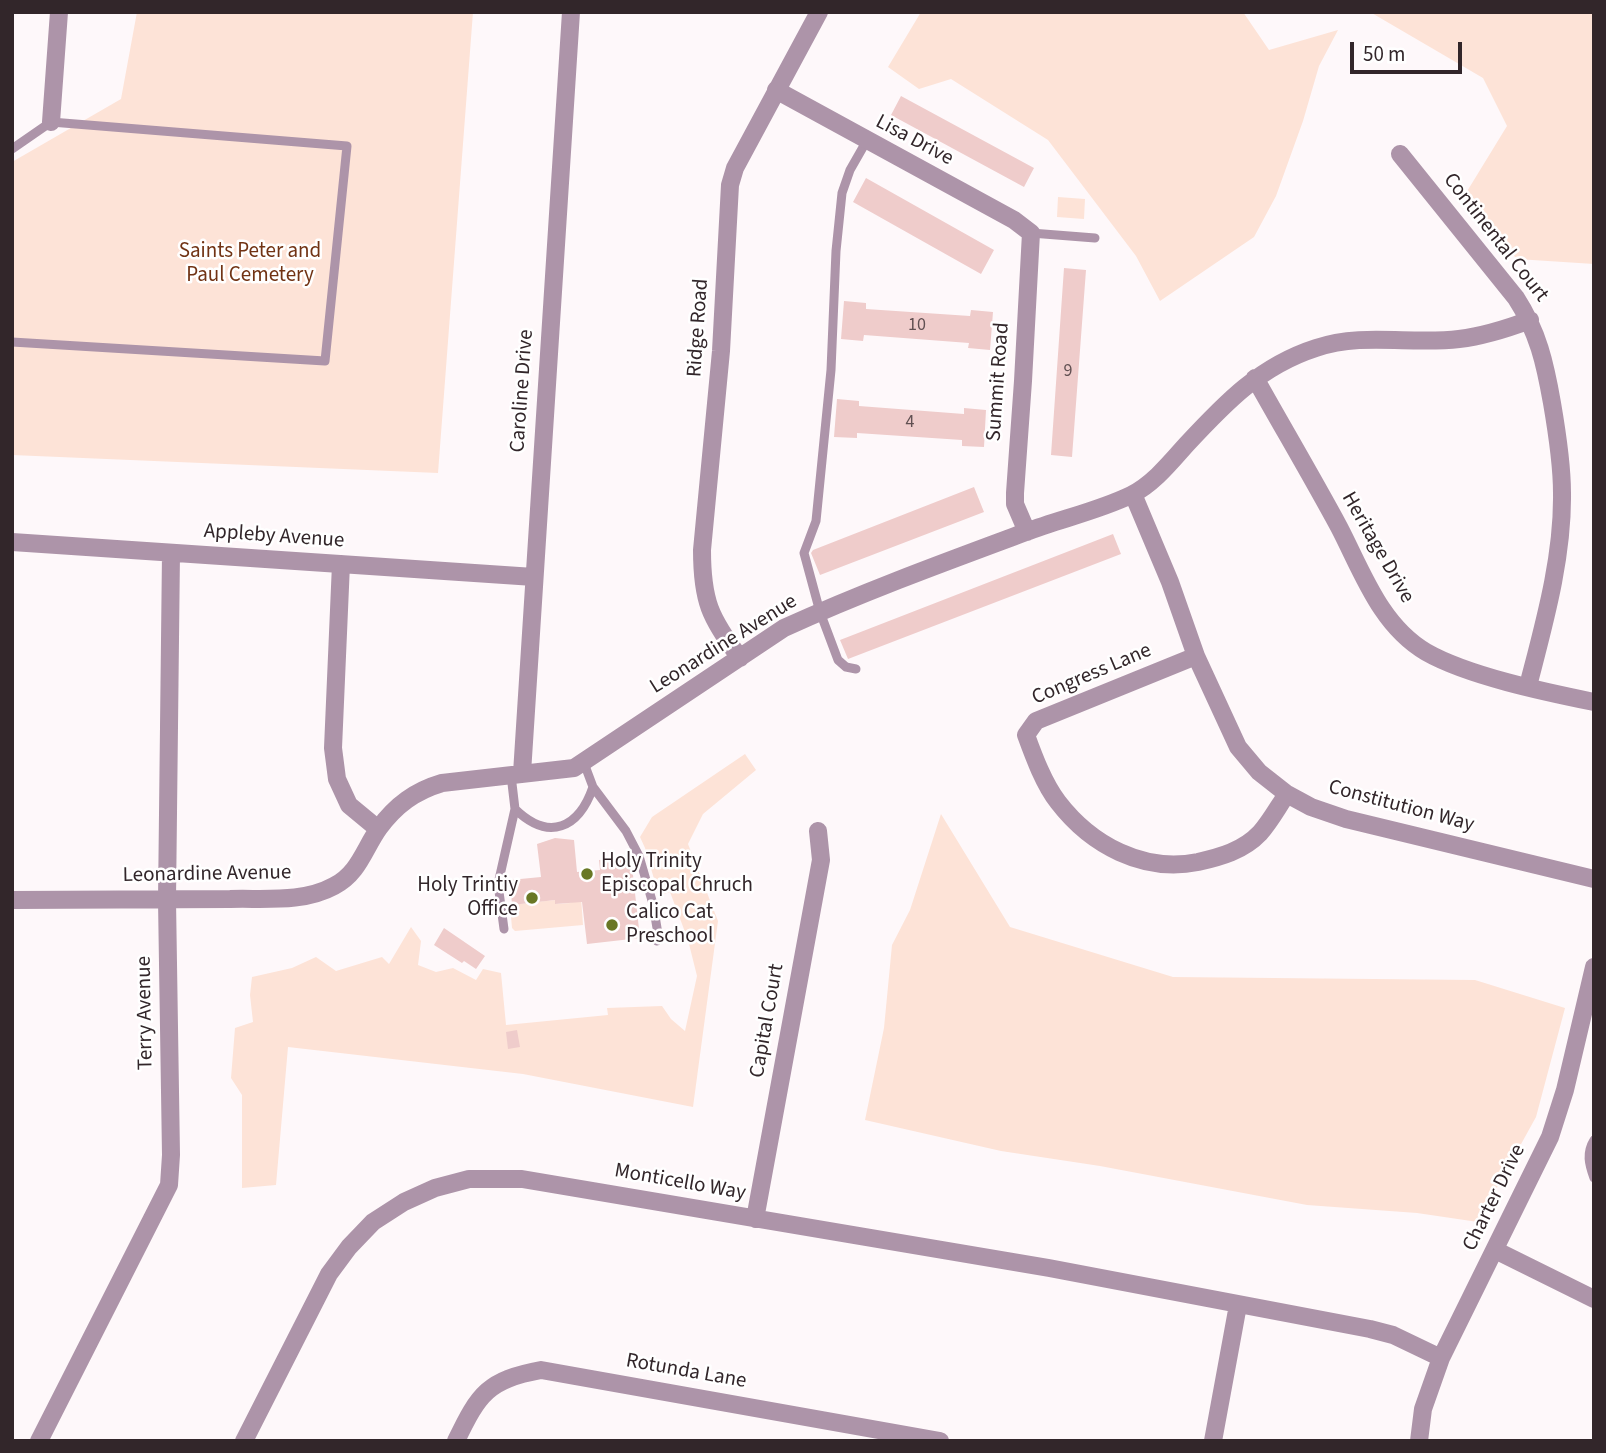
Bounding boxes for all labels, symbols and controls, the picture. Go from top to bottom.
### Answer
scale bar [1354,28,1466,72]
text: 50 m [1363,39,1405,69]
street label: Lisa Drive [871,110,957,172]
street label: Continental Court [1437,169,1553,307]
park label: Saints Peter and Paul Cemetery [179,239,321,289]
street label: Ridge Road [683,278,715,378]
house number: 10 [908,315,926,337]
street label: Summit Road [982,322,1016,442]
street label: Caroline Drive [506,329,540,453]
house number: 9 [1064,361,1072,383]
house number: 4 [906,412,914,434]
street label: Heritage Drive [1335,488,1419,608]
street label: Appleby Avenue [203,520,345,554]
street label: Leonardine Avenue [646,590,802,700]
street label: Congress Lane [1028,639,1156,711]
street label: Constitution Way [1325,775,1477,839]
place label: Holy Trinity Episcopal Chruch [601,849,753,899]
street label: Leonardine Avenue [123,861,291,889]
marker: Holy Trinity Episcopal Chruch [579,866,595,882]
place label: Holy Trintiy Office [417,873,518,923]
marker: Holy Trintiy Office [524,890,540,906]
place label: Calico Cat Preschool [626,900,713,950]
marker: Calico Cat Preschool [604,917,620,933]
street label: Terry Avenue [132,956,160,1070]
street label: Capital Court [746,962,790,1080]
street label: Charter Drive [1458,1141,1532,1255]
street label: Monticello Way [612,1159,748,1207]
street label: Rotunda Lane [624,1349,748,1395]

